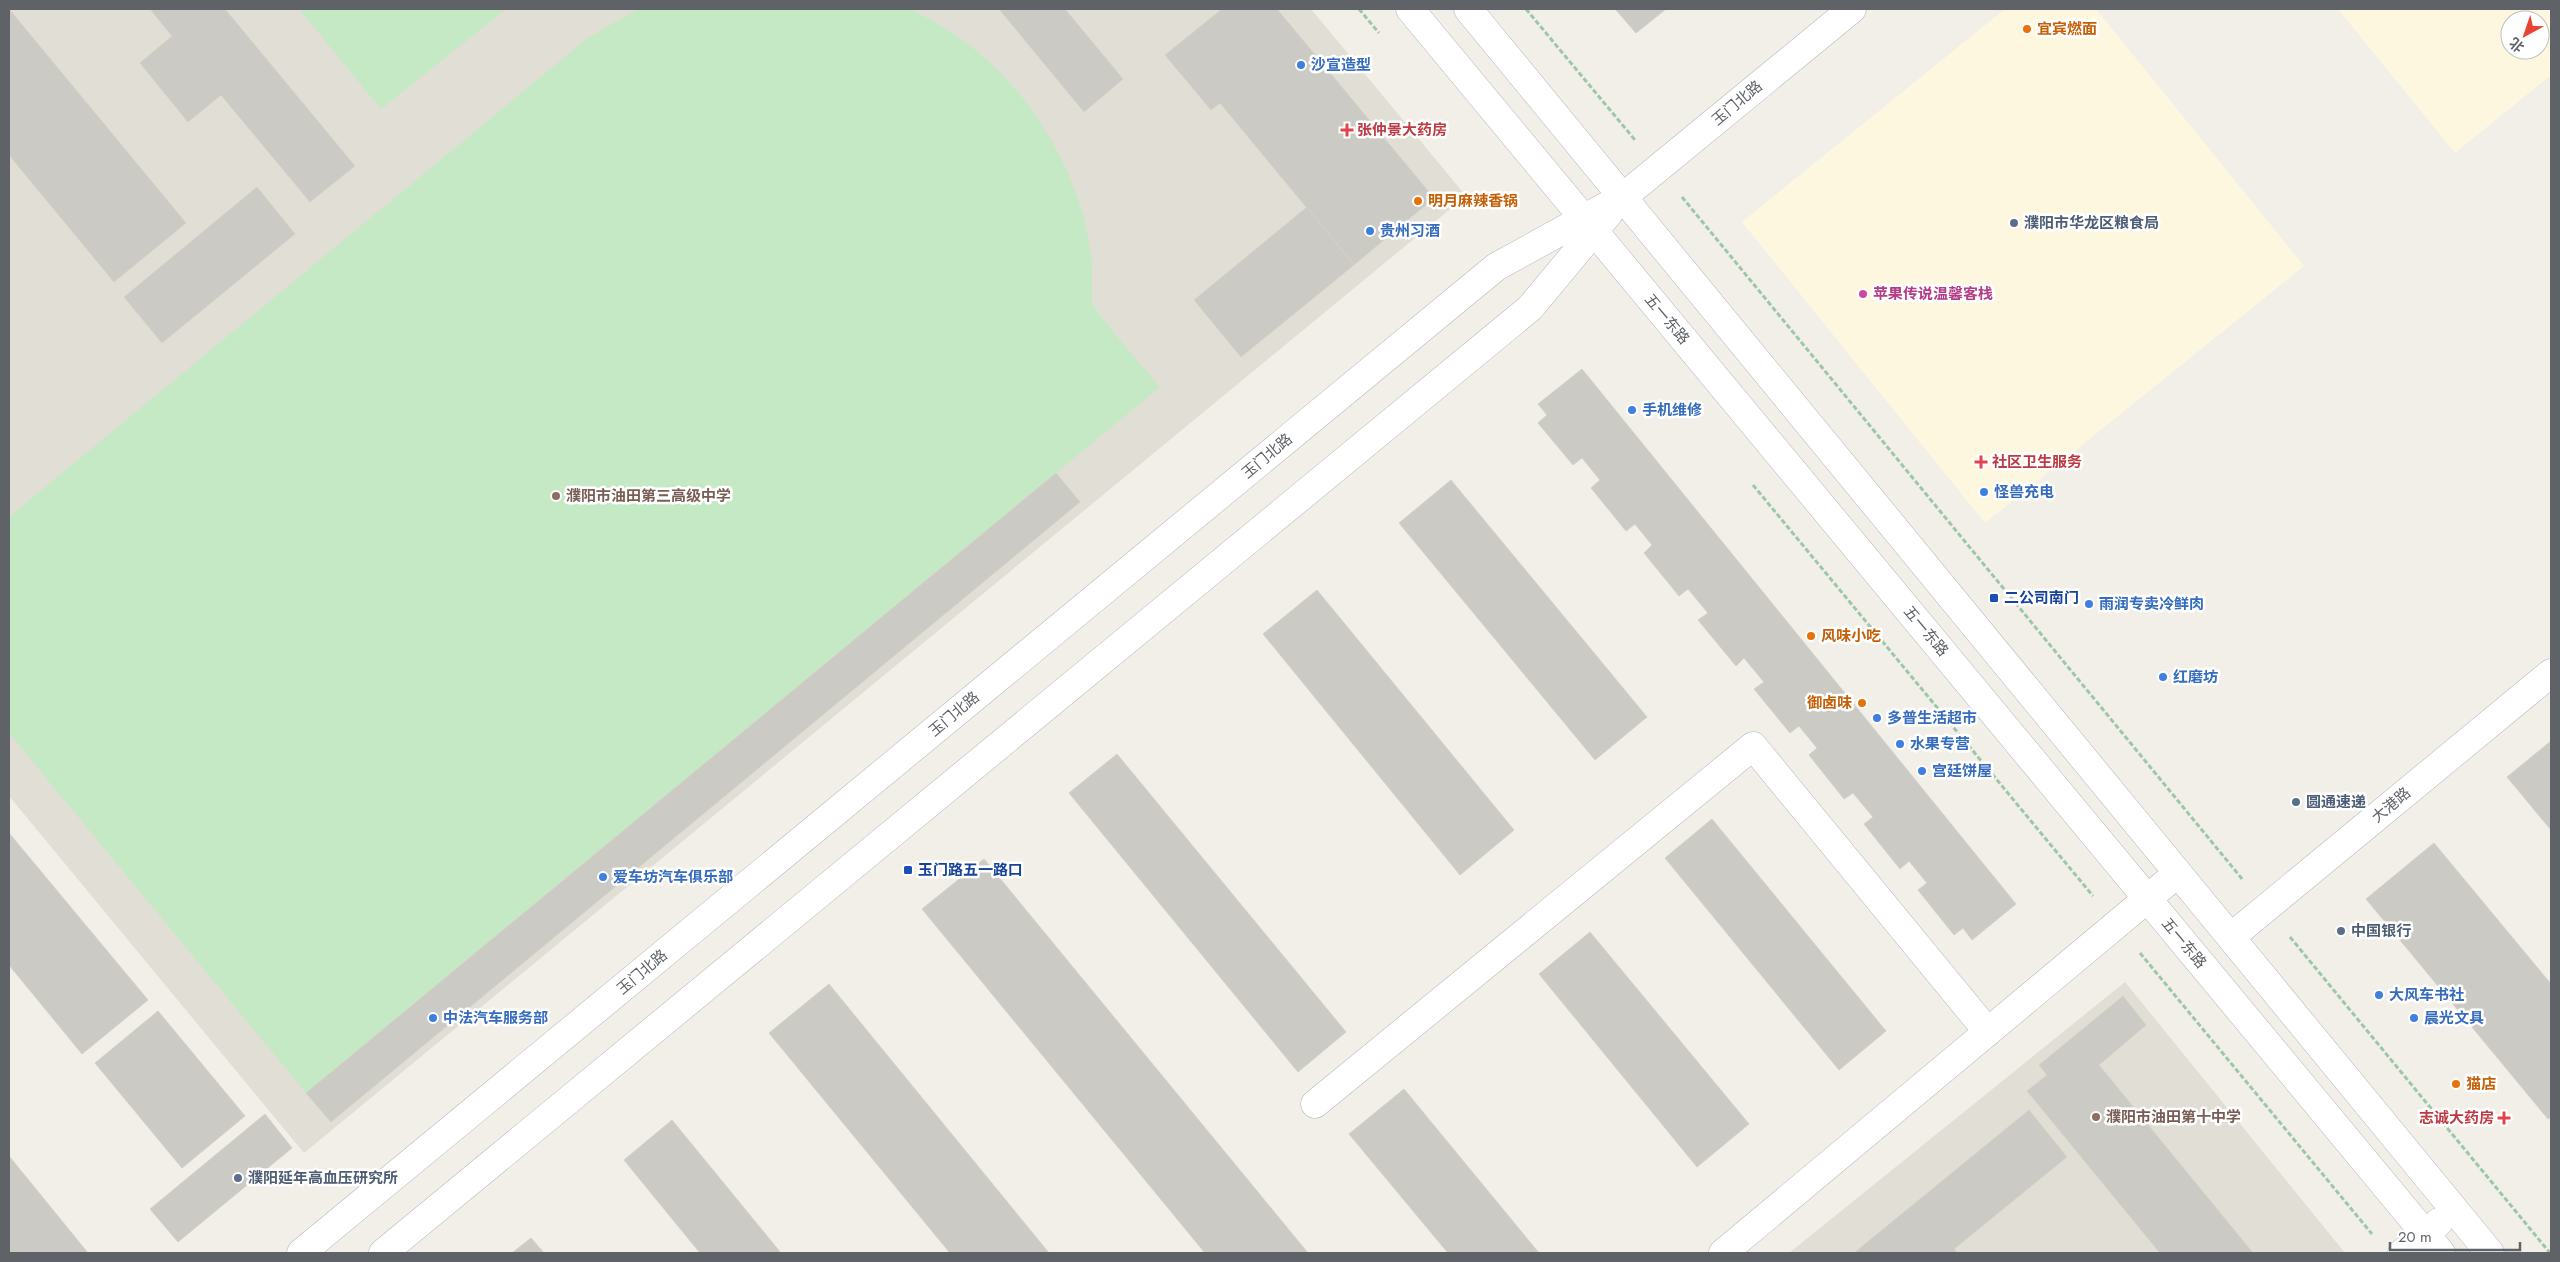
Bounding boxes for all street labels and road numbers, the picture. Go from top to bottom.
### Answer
street label: 玉门北路 [1707,75,1767,131]
street label: 五一东路 [1639,289,1695,349]
street label: 玉门北路 [1237,428,1297,484]
street label: 五一东路 [1898,601,1954,661]
street label: 玉门北路 [924,686,984,742]
street label: 大港路 [2367,782,2415,828]
street label: 五一东路 [2156,913,2212,973]
street label: 玉门北路 [612,944,672,1000]

